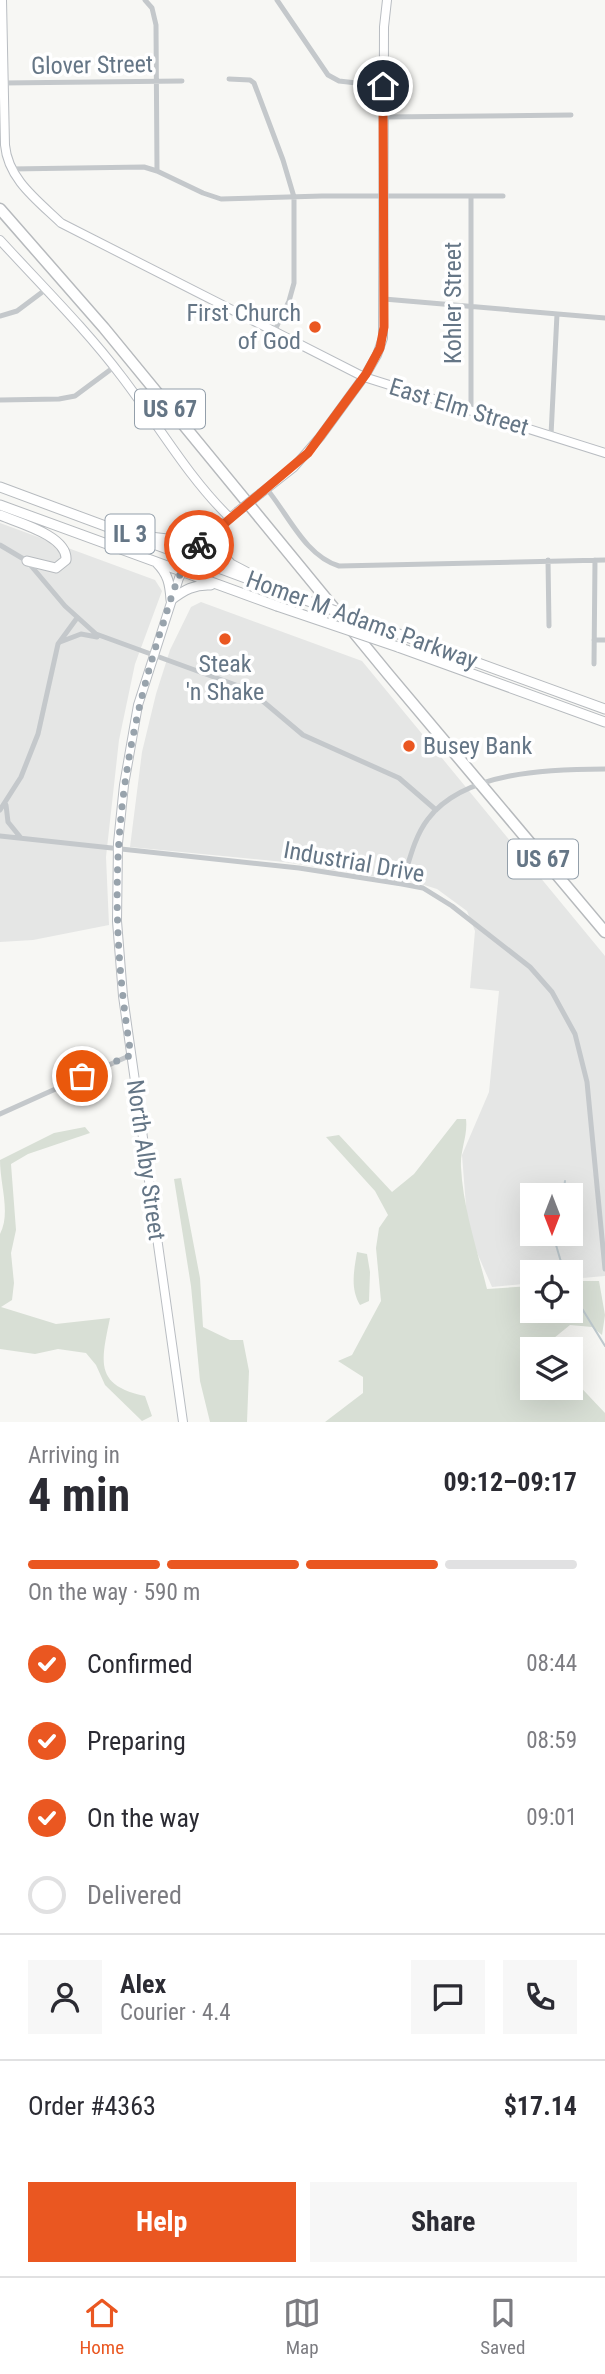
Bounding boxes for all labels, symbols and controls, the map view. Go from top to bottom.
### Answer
street label: Glover Street [31,50,153,80]
pin [353,56,413,116]
icon: home [364,67,402,105]
street label: Kohler Street [439,242,467,364]
place label: First Church of God [187,299,301,355]
marker: First Church of God [307,319,323,335]
street label: East Elm Street [386,373,532,441]
road number: US 67 [135,390,205,428]
courier [164,510,234,580]
road number: IL 3 [106,514,154,554]
icon: bike [180,526,218,564]
street label: Homer M Adams Parkway [242,565,482,675]
marker: Steak 'n Shake [217,631,233,647]
place label: Steak 'n Shake [186,650,264,706]
place label: Busey Bank [423,732,532,760]
marker: Busey Bank [401,738,417,754]
street label: Industrial Drive [281,836,427,888]
road number: US 67 [508,839,578,878]
pin [52,1046,112,1106]
icon: bag [63,1057,101,1095]
street label: North Alby Street [121,1078,171,1242]
north arrow [520,1183,583,1246]
map controls [520,1183,583,1400]
button: locate [520,1260,583,1323]
button: layers [520,1337,583,1400]
text: Arriving in [28,1442,120,1469]
text: 09:12–09:17 [443,1467,577,1497]
text: 4 min [28,1468,130,1522]
text: On the way · 590 m [28,1579,200,1606]
icon: check [28,1645,66,1683]
text: Confirmed [87,1649,193,1679]
text: 08:44 [526,1650,577,1677]
icon: check [28,1722,66,1760]
text: Preparing [87,1726,186,1756]
text: 08:59 [526,1727,577,1754]
icon: check [28,1799,66,1837]
text: On the way [87,1803,200,1833]
text: 09:01 [526,1804,577,1831]
text: Delivered [87,1880,182,1910]
button: person [28,1960,102,2034]
button: chat [411,1960,485,2034]
button: phone [503,1960,577,2034]
text: Alex [120,1969,166,1999]
text: Courier · 4.4 [120,1999,231,2026]
text: Order #4363 [28,2091,156,2121]
text: $17.14 [504,2091,577,2121]
button: Help [28,2182,296,2262]
button: Share [310,2182,577,2262]
tab: Home [80,2294,124,2359]
tab: Map [283,2294,321,2359]
tab: Saved [480,2294,525,2359]

